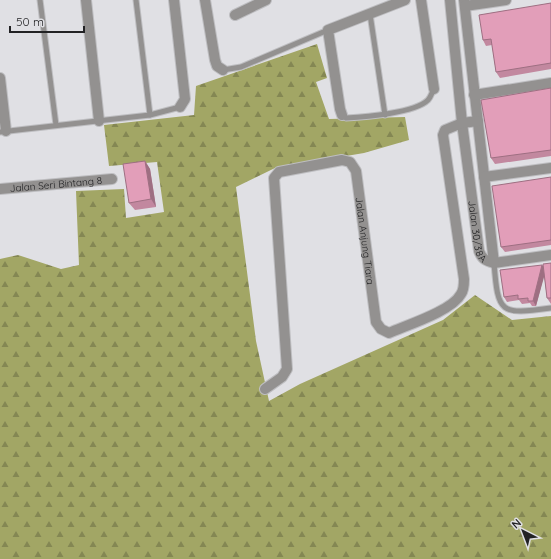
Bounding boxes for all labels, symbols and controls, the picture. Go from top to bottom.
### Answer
scale bar [10,8,84,34]
text: 50 m [16,14,44,29]
street label: Jalan Seri Bintang 8 [9,173,103,195]
street label: Jalan Anjung Tiara [353,196,377,285]
street label: Jalan 30/38A [466,200,490,265]
north arrow [503,511,543,551]
text: N [509,516,524,531]

